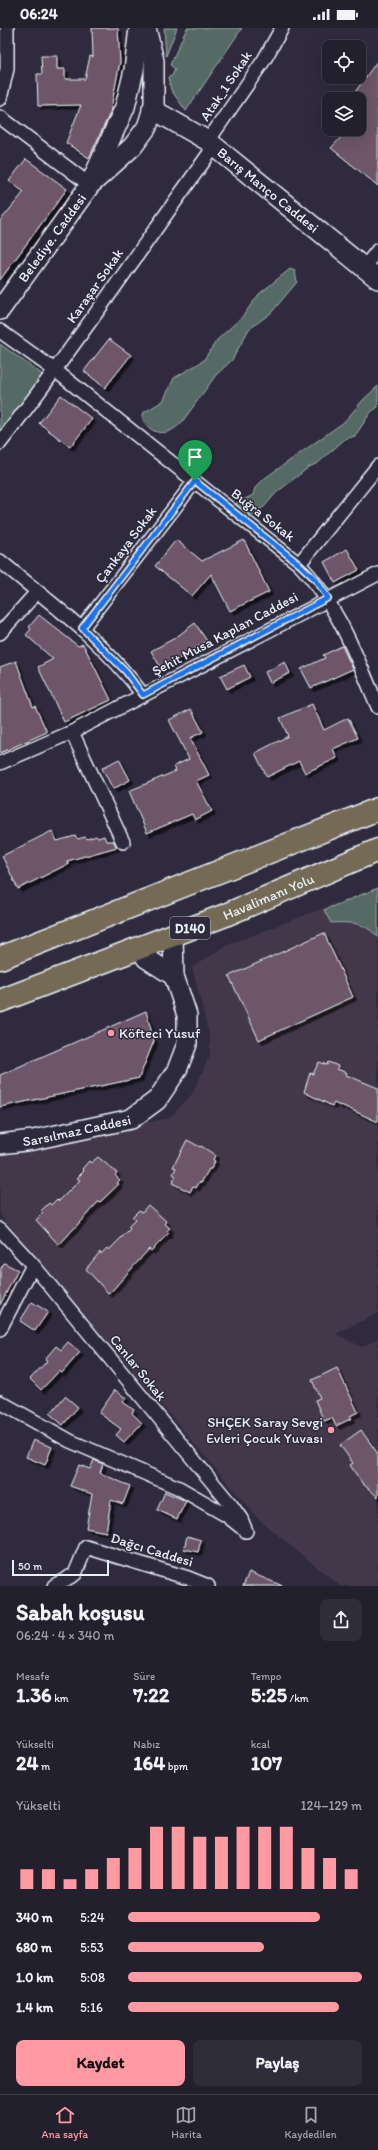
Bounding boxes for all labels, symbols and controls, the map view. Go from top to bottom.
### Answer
text: 06:24 [20,5,58,23]
map controls [322,40,366,136]
button: locate [322,40,366,84]
street label: Atak_1 Sokak [196,47,256,124]
button: layers [322,92,366,136]
street label: Barış Manço Caddesi [214,144,322,236]
street label: Belediye. Caddesi [14,190,90,285]
street label: Karaşar Sokak [63,245,127,327]
pin [178,440,212,481]
icon: arrive [184,446,206,468]
street label: Buğra Sokak [228,485,299,546]
street label: Çankaya Sokak [92,503,160,587]
street label: Şehit Musa Kaplan Caddesi [149,588,301,680]
street label: Havalimanı Yolu [220,870,317,924]
road number: D140 [170,917,210,939]
place label: Köfteci Yusuf [119,1025,201,1042]
marker: Köfteci Yusuf [106,1028,116,1038]
street label: Sarsılmaz Caddesi [22,1111,133,1150]
street label: Canlar Sokak [106,1331,170,1405]
place label: SHÇEK Saray Sevgi Evleri Çocuk Yuvası [206,1414,323,1447]
marker: SHÇEK Saray Sevgi Evleri Çocuk Yuvası [326,1425,336,1435]
street label: Dağcı Caddesi [109,1529,195,1571]
scale bar [12,1558,109,1577]
text: 50 m [18,1560,42,1573]
text: Sabah koşusu [16,1599,145,1626]
button: share [320,1599,362,1641]
text: 06:24 · 4 × 340 m [16,1628,114,1643]
text: Mesafe [16,1670,50,1683]
text: Süre [133,1670,155,1683]
text: Tempo [251,1670,281,1683]
text: 1.36 [16,1683,52,1707]
text: 7:22 [133,1683,169,1707]
text: 5:25 [251,1683,287,1707]
text: km [52,1692,69,1705]
text: /km [287,1692,309,1705]
text: Yükselti [16,1738,54,1751]
text: Nabız [133,1738,160,1751]
text: kcal [251,1738,270,1751]
text: 24 [16,1751,39,1775]
text: 164 [133,1751,165,1775]
text: 107 [251,1751,282,1775]
text: m [39,1760,50,1773]
text: bpm [165,1760,188,1773]
text: Yükselti [16,1798,61,1813]
text: 124–129 m [301,1798,362,1813]
text: 340 m [16,1910,53,1925]
text: 5:24 [80,1910,105,1925]
text: 680 m [16,1940,52,1955]
text: 5:53 [80,1940,104,1955]
text: 1.0 km [16,1970,53,1985]
text: 5:08 [80,1970,105,1985]
text: 1.4 km [16,2000,53,2015]
text: 5:16 [80,2000,103,2015]
button: Kaydet [16,2040,185,2086]
button: Paylaş [193,2040,362,2086]
tab: Ana sayfa [41,2104,88,2141]
tab: Harita [171,2104,202,2141]
tab: Kaydedilen [285,2104,337,2141]

